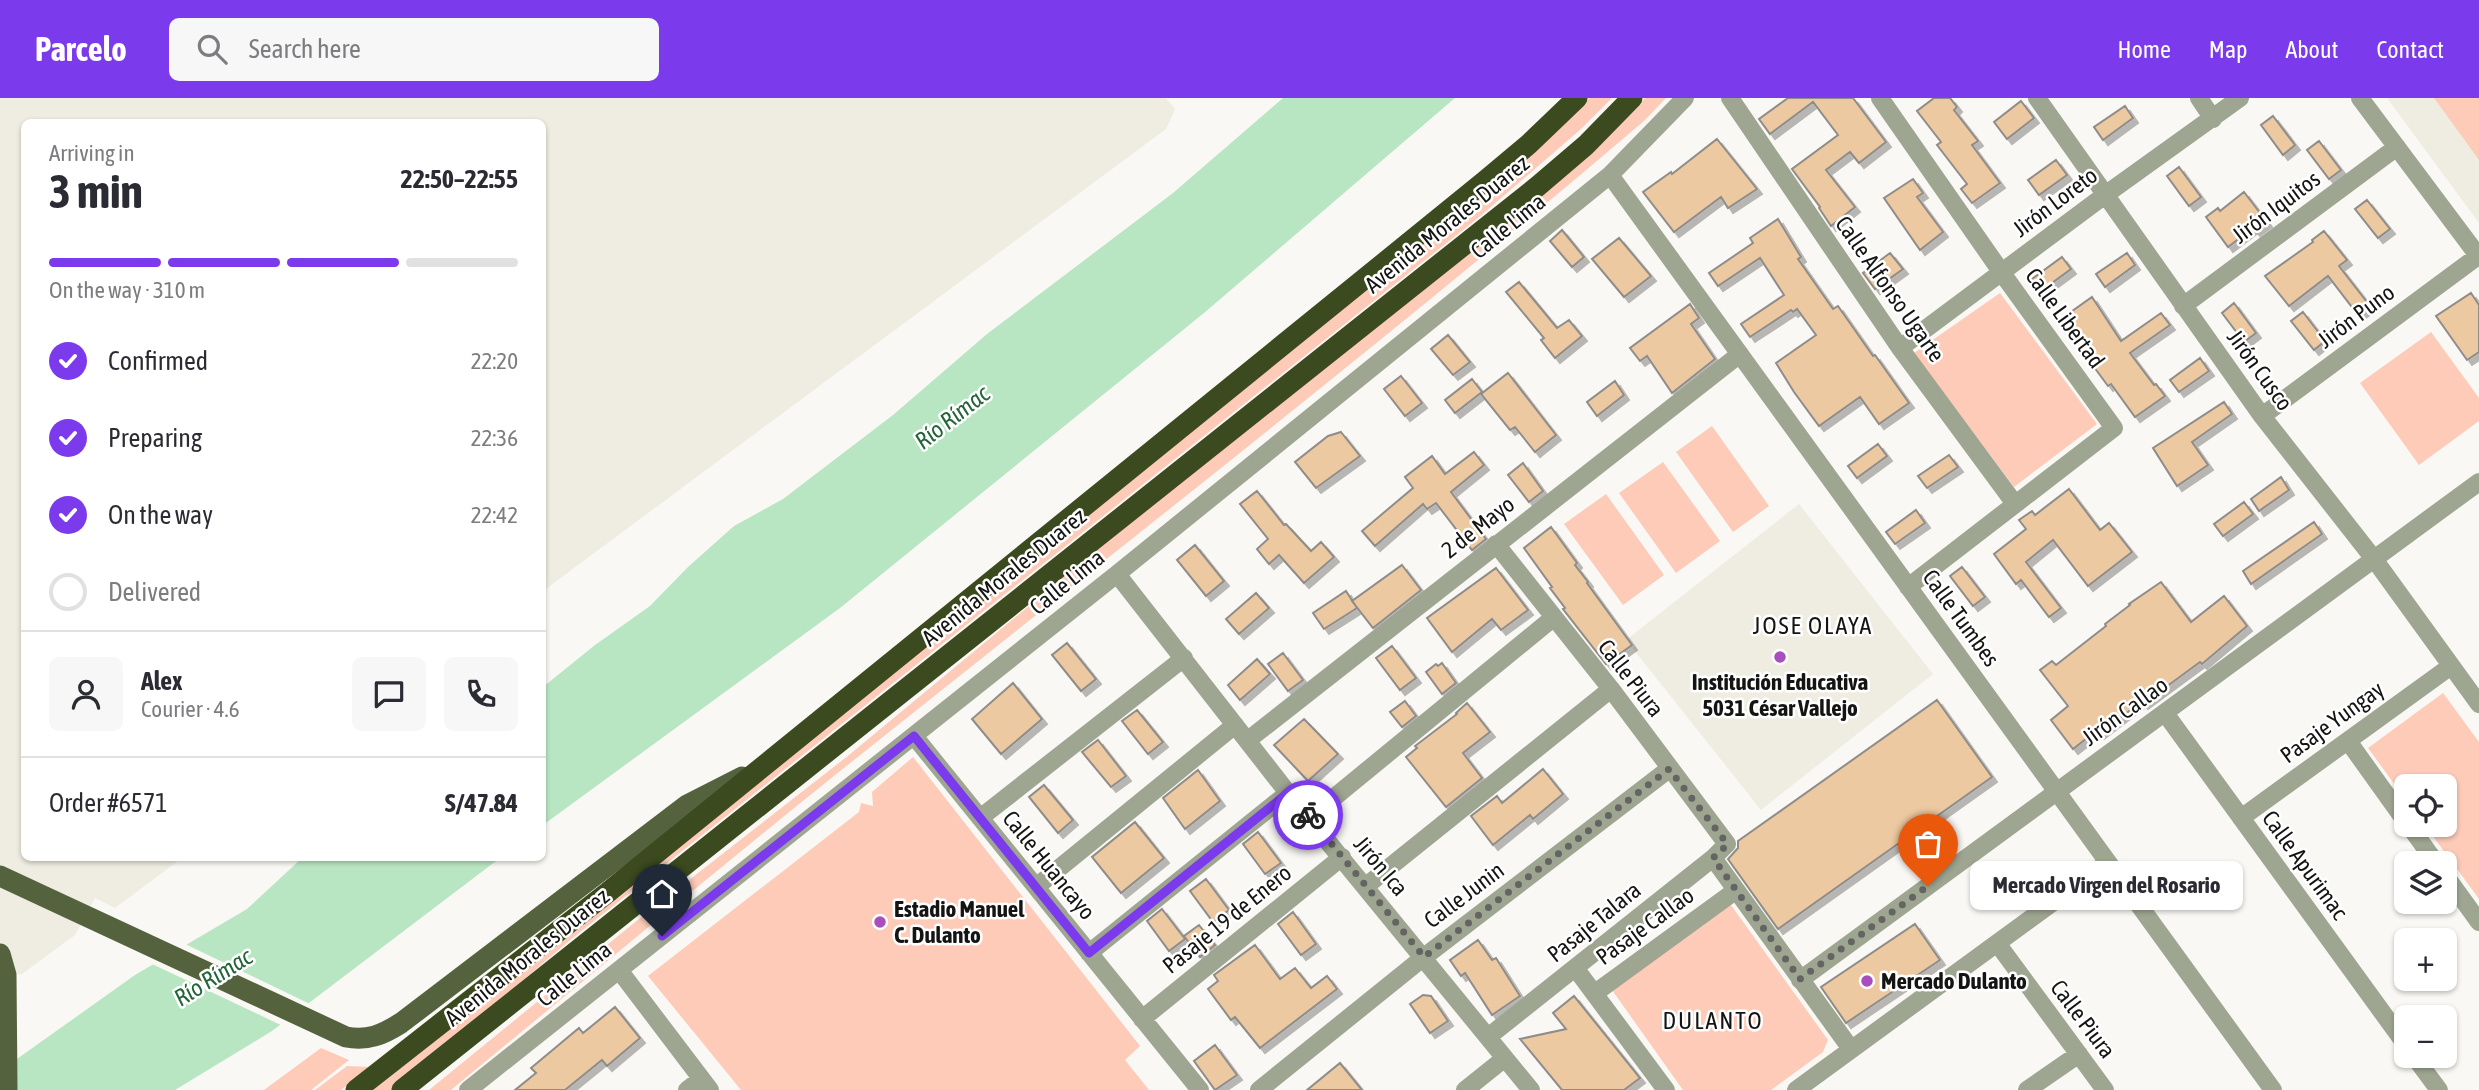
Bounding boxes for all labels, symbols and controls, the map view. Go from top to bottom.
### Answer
search box [169,18,659,81]
text: Parcelo [35,30,127,68]
icon: search [193,30,231,68]
text: Search here [249,34,361,64]
text: Home [2117,36,2171,63]
text: Map [2209,36,2247,63]
text: About [2285,36,2338,63]
text: Contact [2376,36,2444,63]
text: Arriving in [49,140,135,166]
street label: Avenida Morales Duarez [1360,150,1534,298]
street label: Jirón Loreto [2008,162,2102,242]
text: 22:50–22:55 [401,164,518,194]
text: 3 min [49,165,143,218]
street label: Jirón Iquitos [2227,166,2325,248]
street label: Calle Lima [1466,188,1550,264]
street label: Calle Alfonso Ugarte [1830,211,1950,367]
street label: Calle Libertad [2020,263,2110,373]
text: On the way · 310 m [49,277,205,303]
street label: Jirón Puno [2313,279,2399,353]
street label: Jirón Cusco [2222,325,2298,415]
icon: check [49,342,87,380]
text: Confirmed [108,346,208,376]
text: 22:20 [471,348,518,374]
water label: Río Rímac [909,379,995,454]
icon: check [49,419,87,457]
text: Preparing [108,423,202,453]
text: 22:36 [471,425,518,451]
street label: 2 de Mayo [1437,491,1519,563]
icon: check [49,496,87,534]
text: On the way [108,500,213,530]
text: 22:42 [471,502,518,528]
street label: Avenida Morales Duarez [917,503,1091,651]
street label: Calle Lima [1025,544,1109,620]
street label: Calle Tumbes [1917,565,2005,671]
text: Delivered [108,577,201,607]
district label: JOSE OLAYA [1753,612,1873,639]
street label: Calle Piura [1593,634,1669,722]
marker: Institución Educativa 5031 César Vallejo [1772,649,1788,665]
button: person [49,657,123,731]
button: chat [352,657,426,731]
button: phone [444,657,518,731]
text: Alex [141,666,182,696]
place label: Institución Educativa 5031 César Vallejo [1692,669,1869,721]
street label: Jirón Callao [2077,671,2173,751]
street label: Pasaje Yungay [2275,676,2389,768]
text: Courier · 4.6 [141,696,240,722]
map controls [2394,774,2457,1068]
button: locate [2394,774,2457,837]
courier [1273,780,1343,850]
text: Order #6571 [49,788,168,818]
text: S/47.84 [445,788,518,818]
icon: bike [1289,796,1327,834]
street label: Calle Huancayo [997,805,1101,925]
street label: Calle Apurimac [2257,806,2353,925]
pin [1898,814,1958,886]
icon: bag [1909,825,1947,863]
street label: Jirón Ica [1349,831,1413,901]
button: layers [2394,851,2457,914]
street label: Calle Junin [1419,857,1509,933]
street label: Pasaje 19 de Enero [1158,859,1296,979]
callout: Mercado Virgen del Rosario [1970,862,2243,910]
pin [632,864,692,936]
text: Mercado Virgen del Rosario [1992,872,2221,898]
icon: home [643,875,681,913]
street label: Pasaje Talara [1542,877,1646,967]
street label: Pasaje Callao [1591,882,1699,970]
street label: Avenida Morales Duarez [440,883,614,1031]
place label: Estadio Manuel C. Dulanto [894,896,1025,948]
marker: Estadio Manuel C. Dulanto [872,914,888,930]
button: + [2394,928,2457,991]
street label: Calle Lima [532,936,616,1012]
water label: Río Rímac [169,942,258,1011]
place label: Mercado Dulanto [1881,968,2027,994]
marker: Mercado Dulanto [1859,973,1875,989]
street label: Calle Piura [2045,975,2121,1063]
button: − [2394,1005,2457,1068]
district label: DULANTO [1663,1007,1763,1034]

